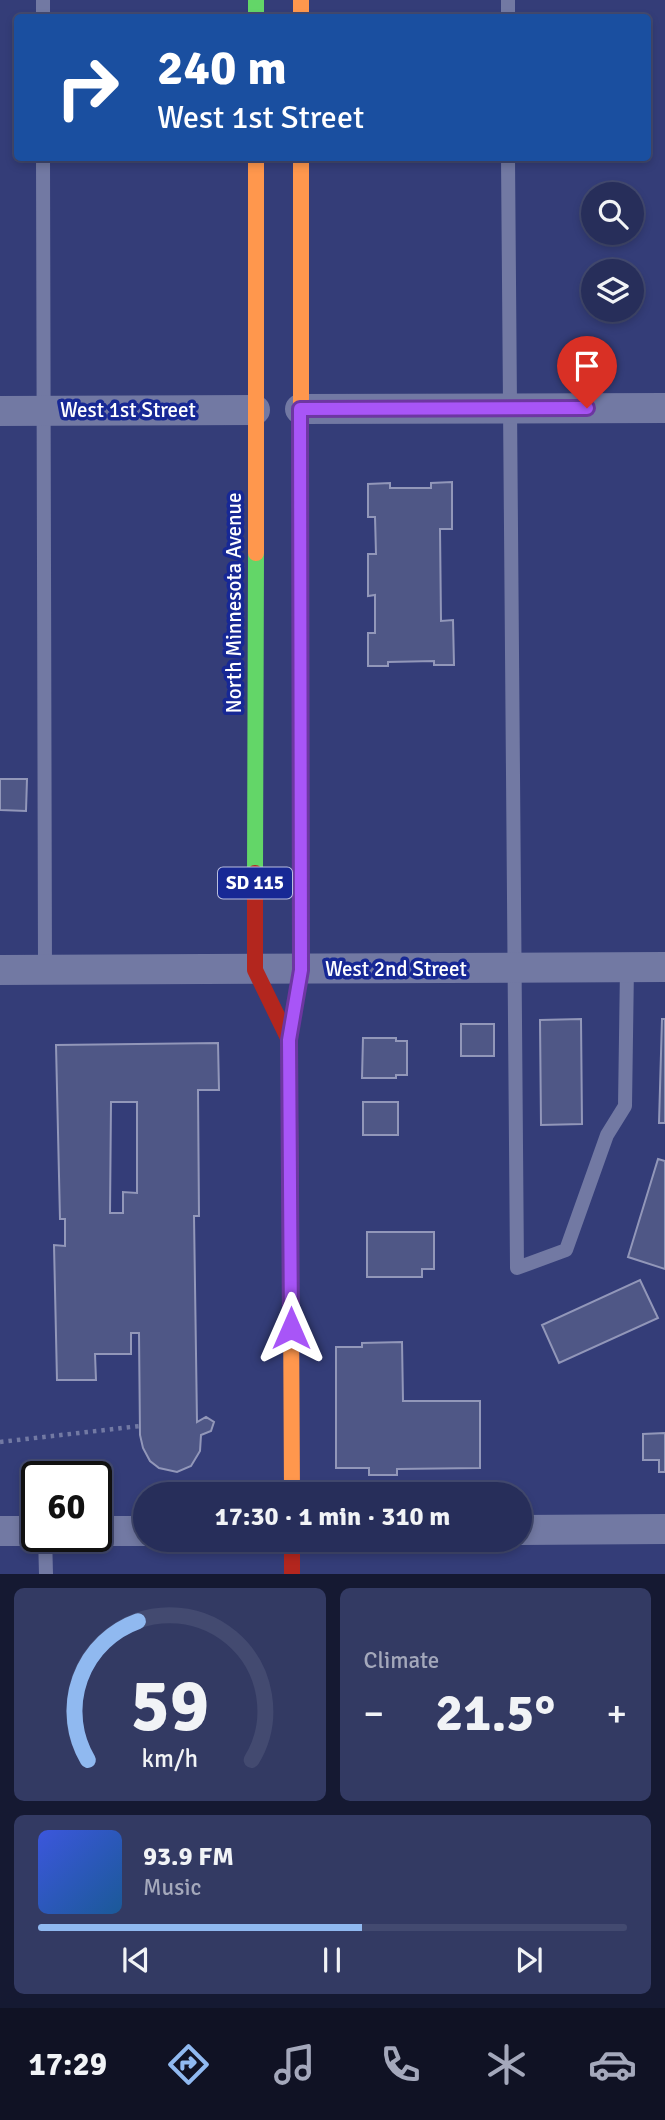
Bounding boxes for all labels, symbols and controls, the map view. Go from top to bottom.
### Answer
text: 240 m [157,38,287,98]
icon: right [42,42,133,133]
text: West 1st Street [157,98,364,137]
map controls [581,182,644,322]
button: search [581,182,644,245]
button: layers [581,259,644,322]
pin [557,336,617,408]
icon: arrive [568,347,606,385]
street label: West 1st Street [60,397,196,423]
street label: North Minnesota Avenue [221,492,247,714]
road number: SD 115 [218,868,292,898]
street label: West 2nd Street [325,956,467,982]
position arrow [254,1291,328,1365]
speed limit sign: 60 [21,1461,112,1552]
text: 17:30 · 1 min · 310 m [215,1501,450,1533]
text: Climate [364,1646,439,1675]
text: 59 [130,1663,209,1752]
text: 21.5° [435,1681,555,1745]
text: − [364,1690,384,1737]
text: + [606,1690,627,1737]
text: km/h [141,1743,198,1774]
text: 93.9 FM [143,1841,234,1873]
text: Music [143,1873,201,1902]
icon: previous [117,1941,155,1979]
icon: pause [313,1941,351,1979]
icon: next [510,1941,548,1979]
icon: directions [164,2040,213,2089]
icon: music [270,2040,319,2089]
icon: phone [376,2040,425,2089]
icon: climate [482,2040,531,2089]
icon: car [588,2040,637,2089]
text: 17:29 [28,2045,107,2084]

